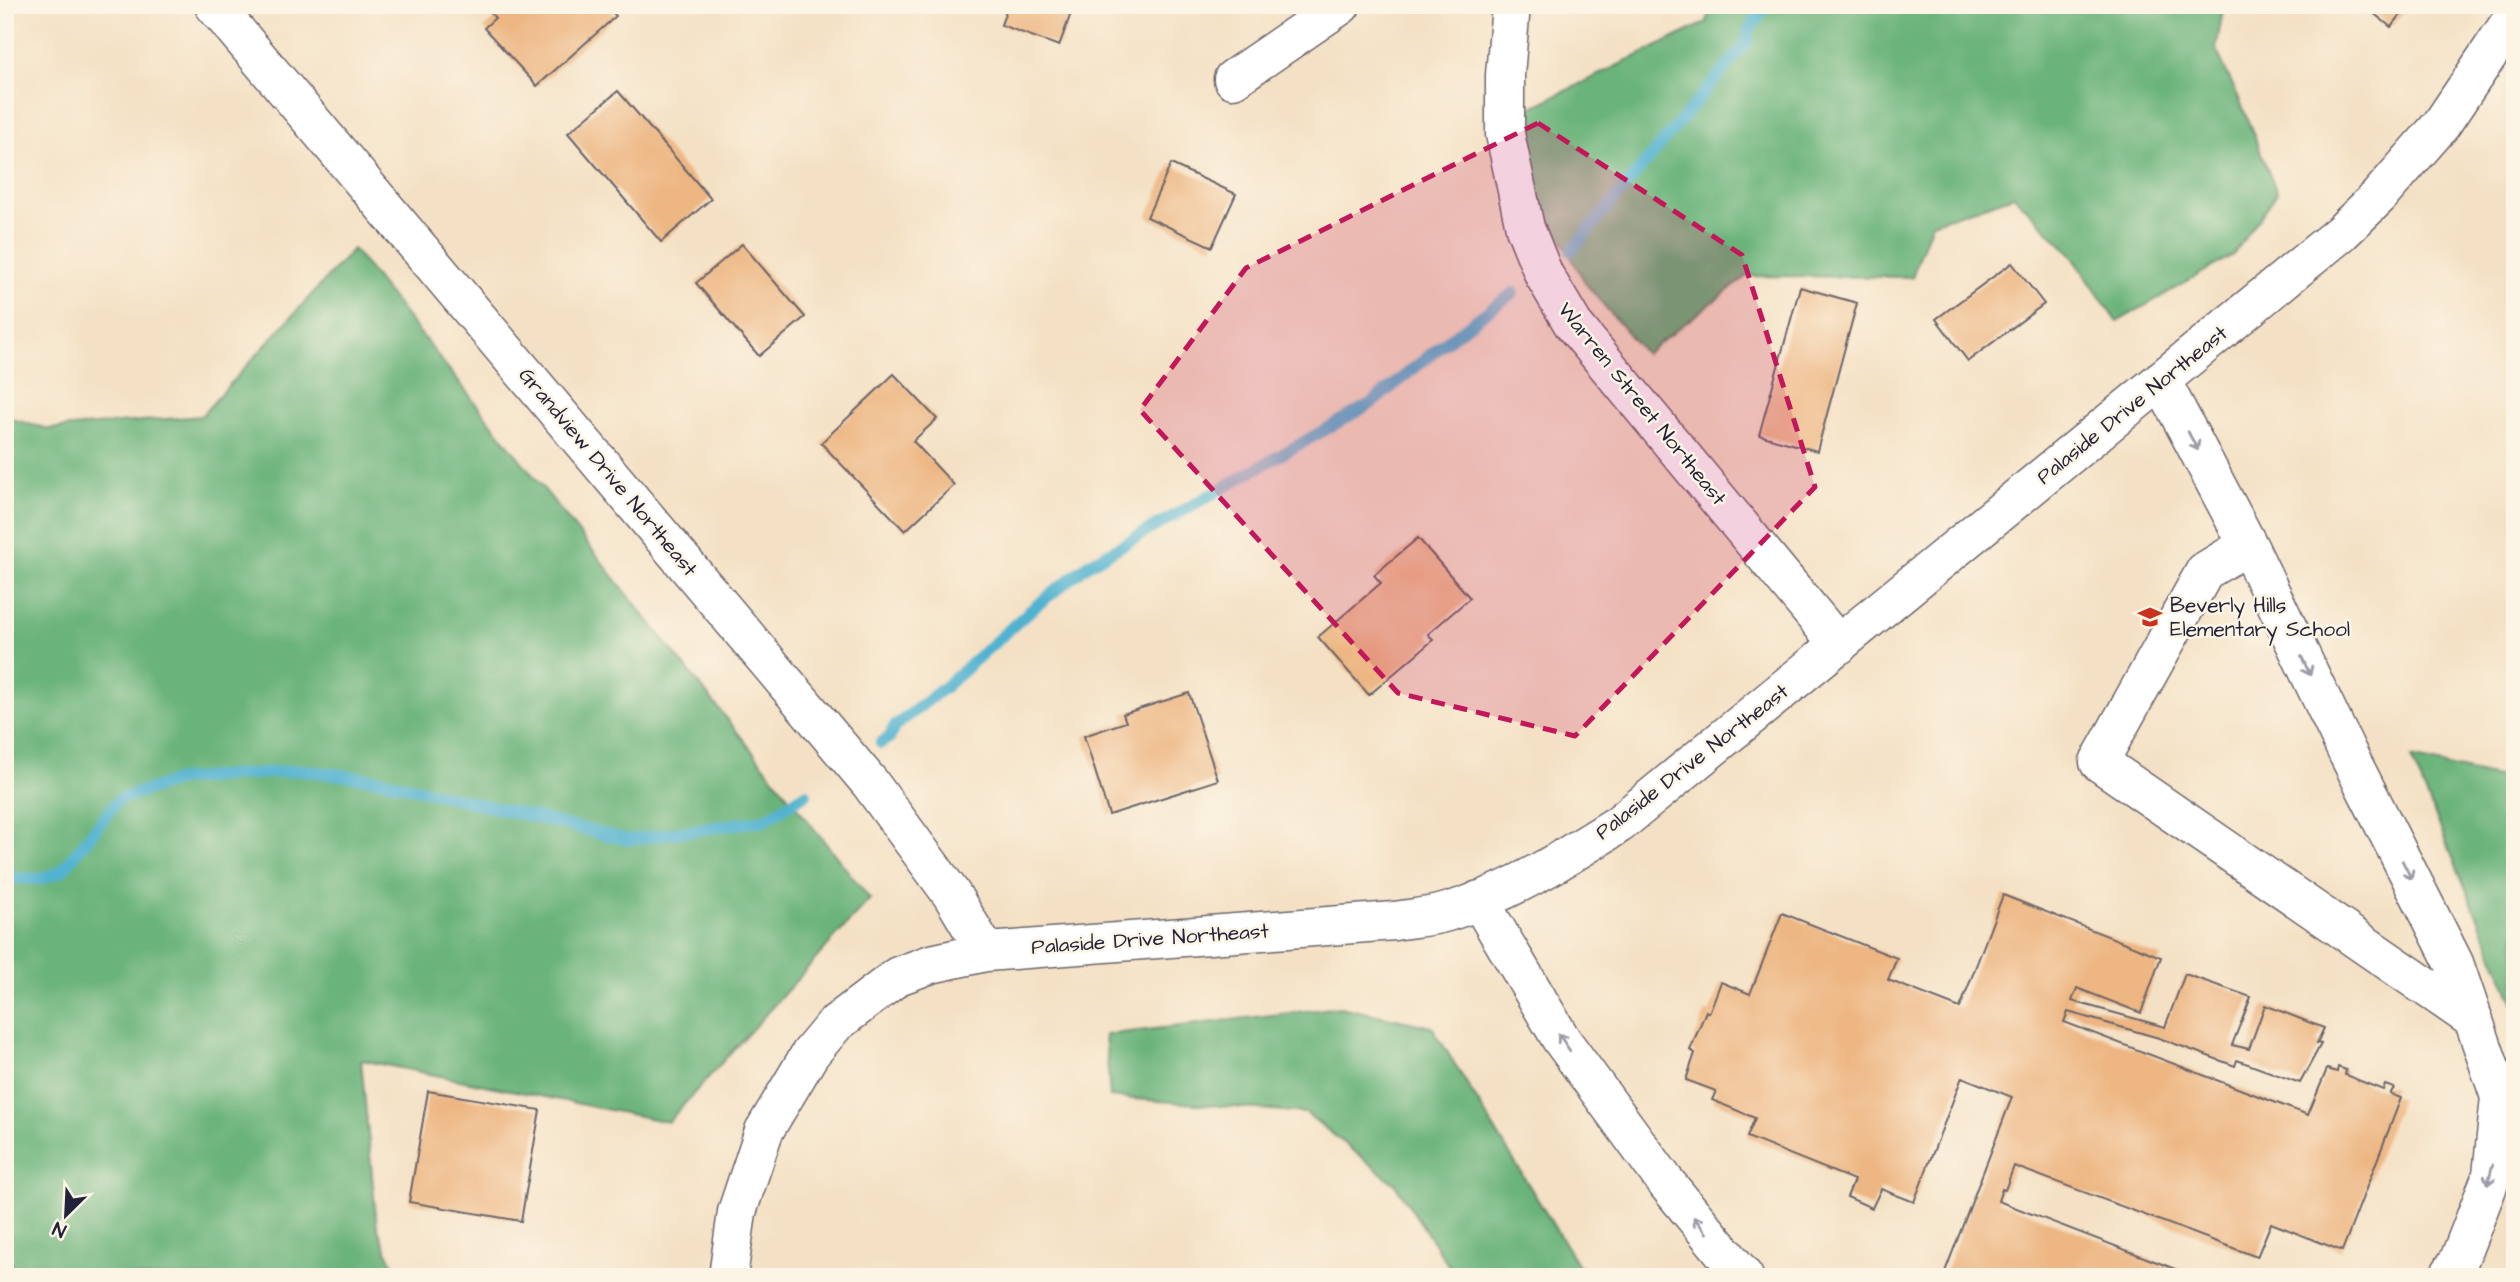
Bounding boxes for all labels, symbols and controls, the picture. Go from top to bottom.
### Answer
street label: Warren Street Northeast [1551,296,1733,512]
street label: Palaside Drive Northeast [2030,319,2234,491]
street label: Grandview Drive Northeast [512,361,704,583]
one-way arrow [2187,430,2201,450]
place label: Beverly Hills Elementary School [2170,591,2350,646]
school or university icon: Beverly Hills Elementary School [2136,603,2164,631]
one-way arrow [2299,655,2313,676]
street label: Palaside Drive Northeast [1589,677,1795,847]
one-way arrow [2400,859,2414,880]
street label: Palaside Drive Northeast [1030,916,1270,962]
one-way arrow [1557,1033,1571,1052]
one-way arrow [2483,1164,2496,1186]
north arrow [32,1180,102,1250]
text: N [49,1214,71,1244]
one-way arrow [1692,1216,1707,1234]

